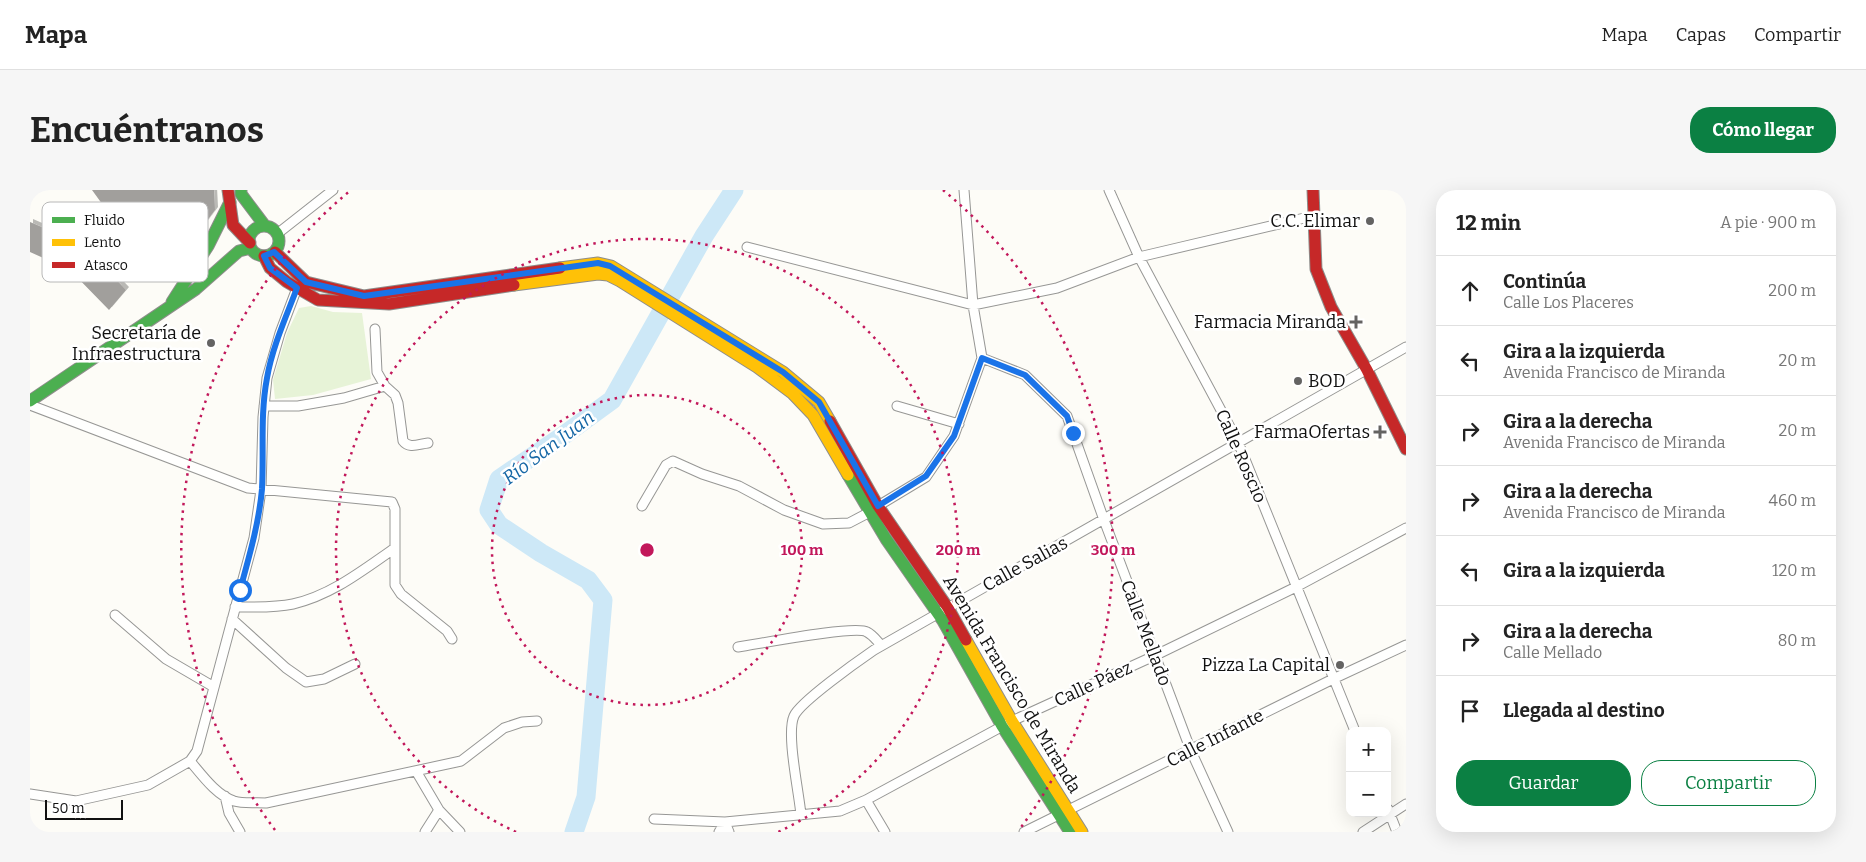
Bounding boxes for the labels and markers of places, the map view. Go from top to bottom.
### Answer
place label: C.C. Elimar [1270,210,1360,232]
marker: C.C. Elimar [1364,215,1376,227]
place label: Farmacia Miranda [1194,311,1346,333]
marker: Farmacia Miranda [1350,316,1362,328]
place label: Secretaría de Infraestructura [72,322,201,365]
marker: Secretaría de Infraestructura [205,337,217,349]
place label: BOD [1308,370,1346,392]
marker: BOD [1292,375,1304,387]
place label: FarmaOfertas [1254,421,1370,443]
marker: FarmaOfertas [1374,426,1386,438]
centre of rings [638,541,656,559]
place label: Pizza La Capital [1202,654,1330,676]
marker: Pizza La Capital [1334,659,1346,671]

